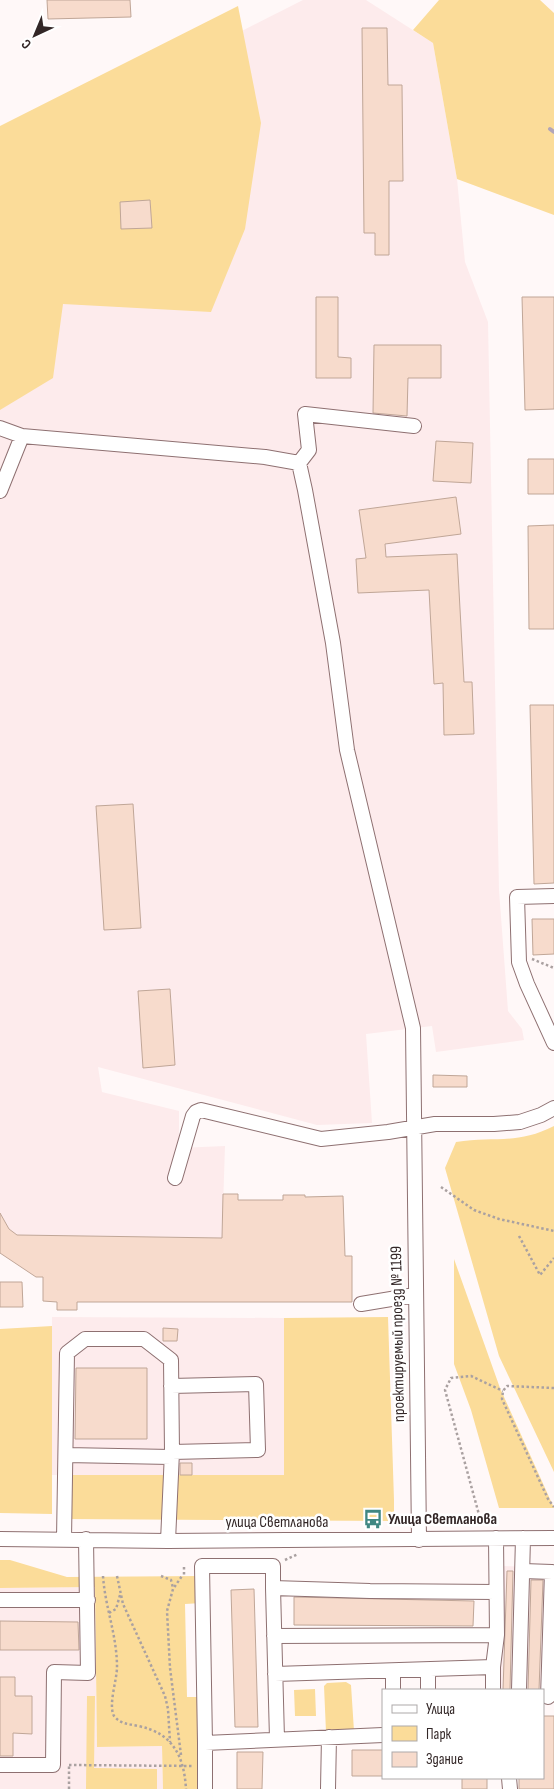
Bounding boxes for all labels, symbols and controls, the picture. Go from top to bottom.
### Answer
north arrow [10,10,60,60]
text: С [18,35,35,53]
street label: проектируемый проезд № 1199 [387,1246,409,1422]
bus stop icon: Улица Светланова [362,1508,384,1530]
place label: Улица Светланова [388,1510,497,1529]
street label: улица Светланова [225,1513,329,1532]
legend [382,1689,544,1779]
text: Улица [426,1700,455,1719]
text: Парк [426,1725,452,1744]
text: Здание [426,1750,463,1769]

